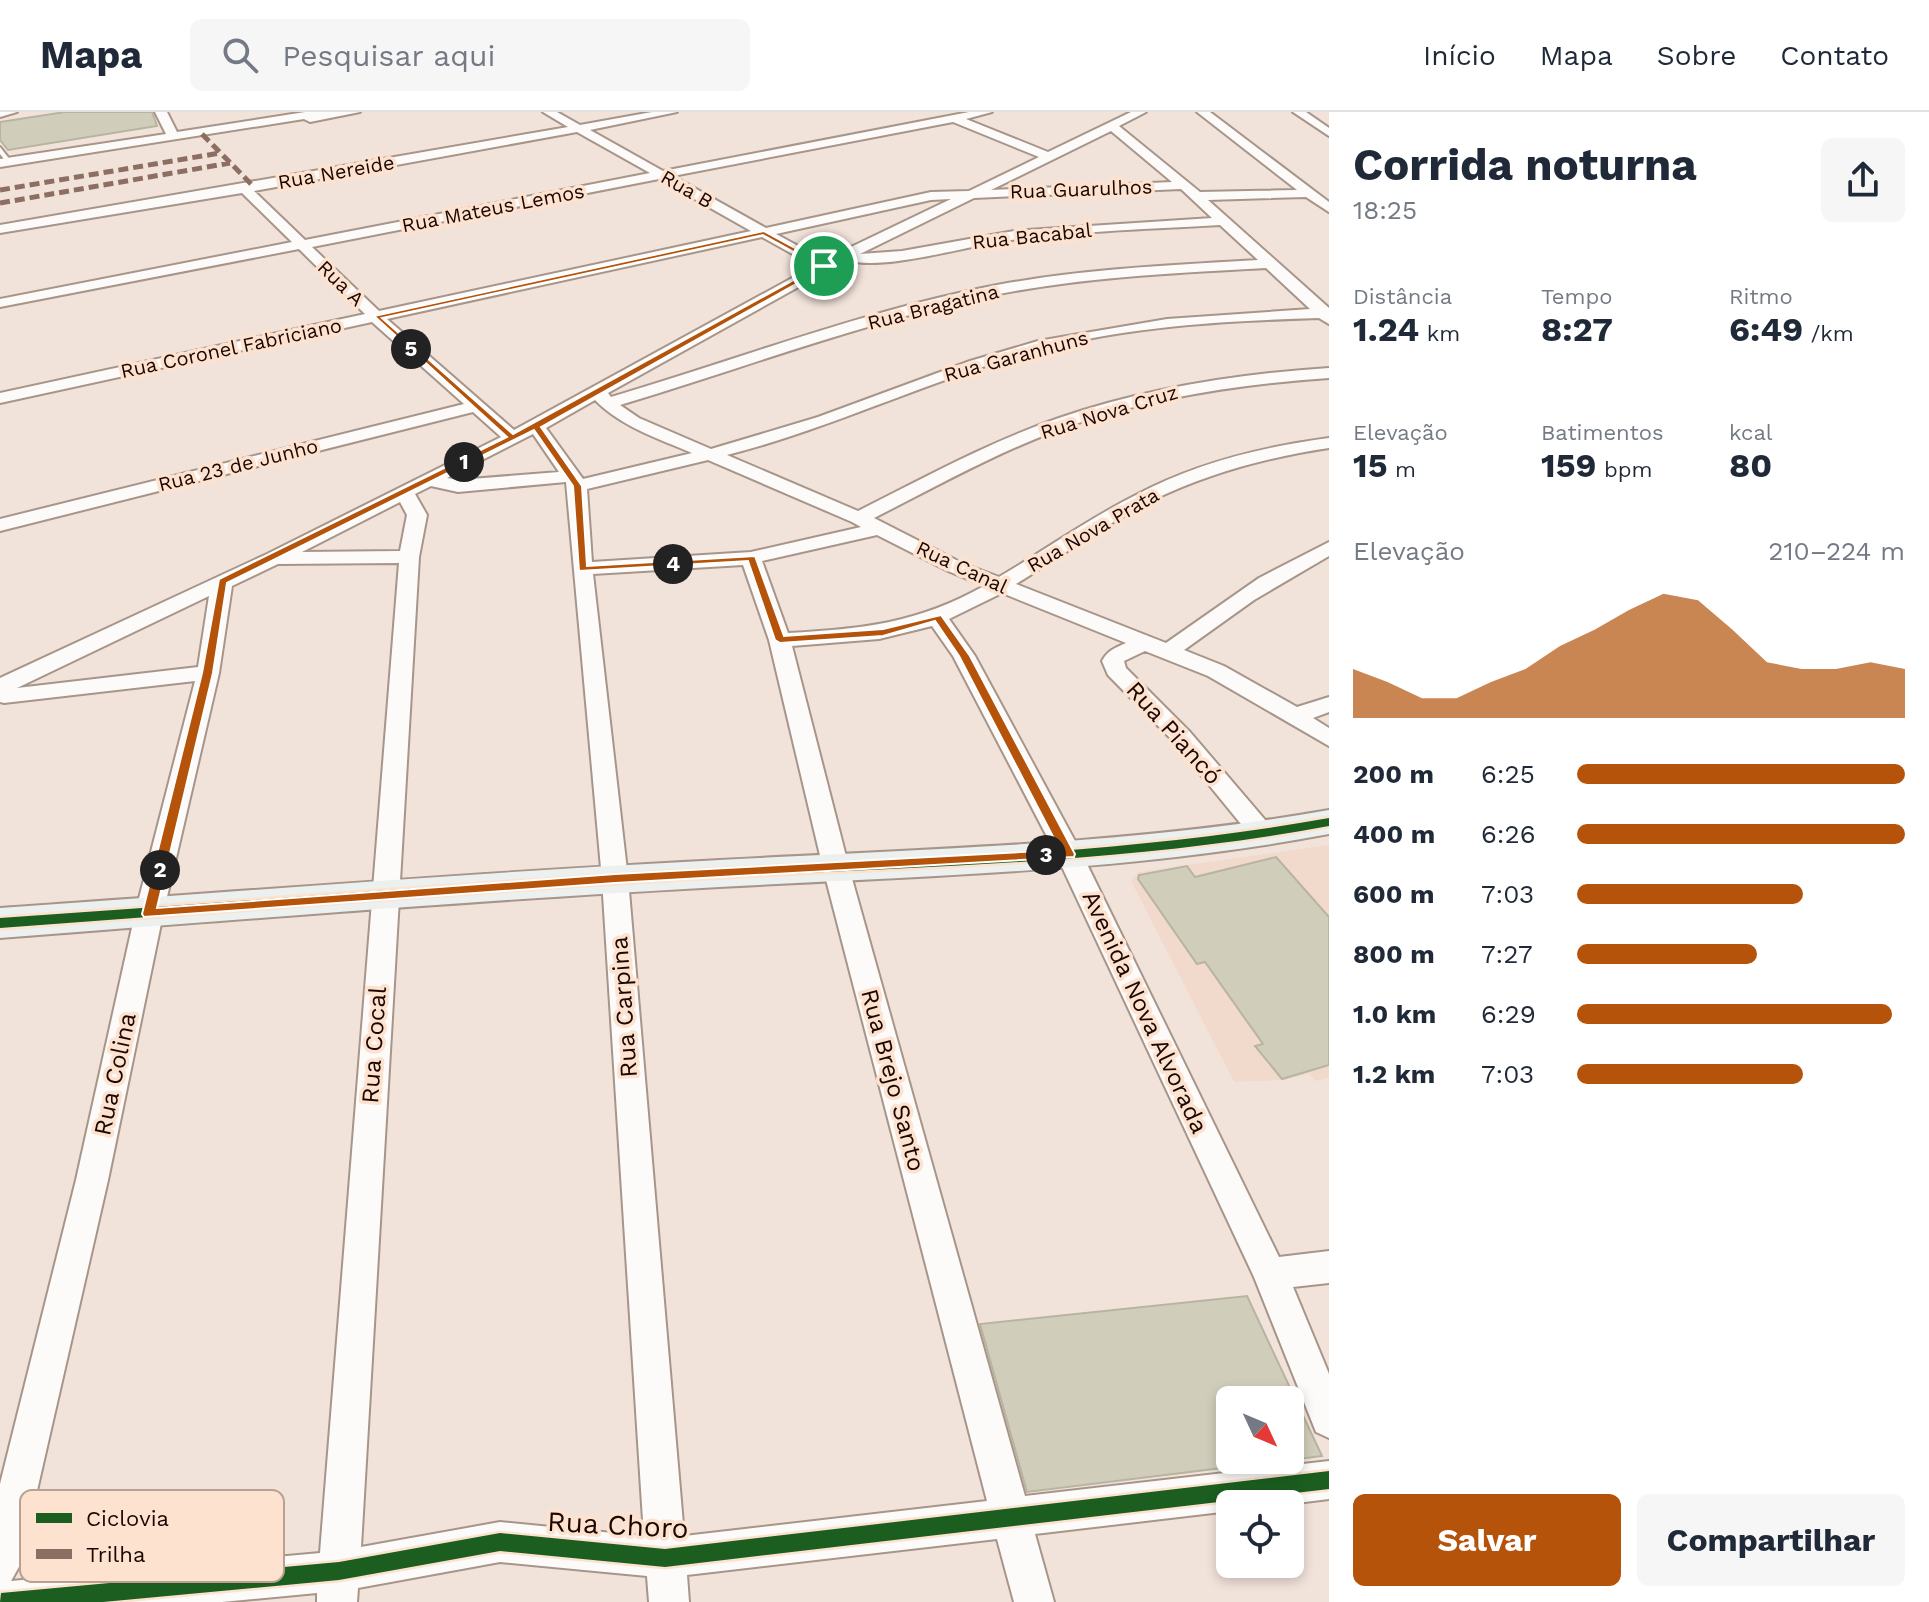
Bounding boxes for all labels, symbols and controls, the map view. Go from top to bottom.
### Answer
search box [190,19,750,91]
text: Mapa [40,33,142,77]
icon: search [218,33,262,77]
text: Pesquisar aqui [282,38,495,73]
text: Início [1423,39,1496,72]
text: Mapa [1540,39,1613,72]
text: Sobre [1657,39,1736,72]
text: Contato [1780,39,1889,72]
button: share [1821,138,1905,222]
text: Corrida noturna [1353,139,1697,191]
street label: Rua Nereide [276,150,396,194]
street label: Rua B [657,165,717,213]
street label: Rua Guarulhos [1009,175,1153,203]
street label: Rua Mateus Lemos [400,179,586,237]
text: 18:25 [1353,195,1417,225]
street label: Rua Bacabal [971,218,1093,254]
pin [790,232,858,300]
icon: arrive [802,244,846,288]
street label: Rua A [313,255,369,311]
street label: Rua Bragatina [865,279,1001,335]
text: Distância [1353,284,1452,309]
text: Tempo [1541,284,1613,309]
text: Ritmo [1729,284,1793,309]
text: 1.24 [1353,309,1419,349]
text: 8:27 [1541,309,1613,349]
text: 6:49 [1729,309,1803,349]
street label: Rua Coronel Fabriciano [118,313,344,383]
text: km [1419,321,1460,346]
text: /km [1803,321,1854,346]
street label: Rua Garanhuns [941,325,1091,387]
pin: 5 [391,329,431,369]
text: 5 [405,336,417,361]
street label: Rua Nova Cruz [1037,380,1181,444]
text: Elevação [1353,420,1448,445]
text: Batimentos [1541,420,1664,445]
text: kcal [1729,420,1773,445]
street label: Rua 23 de Junho [156,434,320,496]
pin: 1 [444,442,484,482]
text: 15 [1353,445,1387,485]
text: 159 [1541,445,1596,485]
text: 80 [1729,445,1772,485]
text: 1 [459,449,469,474]
text: m [1387,457,1416,482]
text: bpm [1596,457,1652,482]
street label: Rua Nova Prata [1023,483,1163,577]
street label: Rua Canal [913,535,1011,599]
text: Elevação [1353,536,1465,566]
text: 210–224 m [1768,536,1905,566]
pin: 4 [653,544,693,584]
text: 4 [666,551,680,576]
street label: Rua Piancó [1120,676,1228,790]
text: 200 m [1353,759,1434,789]
text: 6:25 [1481,759,1535,789]
text: 400 m [1353,819,1435,849]
text: 6:26 [1481,819,1535,849]
pin: 3 [1026,835,1066,875]
text: 3 [1039,842,1053,867]
pin: 2 [140,850,180,890]
text: 2 [153,857,167,882]
text: 600 m [1353,879,1434,909]
text: 7:03 [1481,879,1534,909]
street label: Avenida Nova Alvorada [1076,886,1214,1138]
street label: Rua Carpina [605,935,643,1079]
text: 800 m [1353,939,1435,969]
text: 7:27 [1481,939,1533,969]
street label: Rua Cocal [356,985,392,1104]
street label: Rua Brejo Santo [855,986,931,1174]
text: 1.0 km [1353,999,1436,1029]
text: 6:29 [1481,999,1536,1029]
street label: Rua Colina [88,1010,142,1138]
text: 1.2 km [1353,1059,1435,1089]
text: 7:03 [1481,1059,1534,1089]
north arrow [1216,1386,1304,1474]
map controls [1216,1386,1304,1578]
legend [20,1490,284,1582]
button: locate [1216,1490,1304,1578]
button: Salvar [1353,1494,1621,1586]
button: Compartilhar [1637,1494,1905,1586]
street label: Rua Choro [546,1505,690,1545]
text: Ciclovia [86,1506,169,1531]
text: Trilha [86,1542,145,1567]

